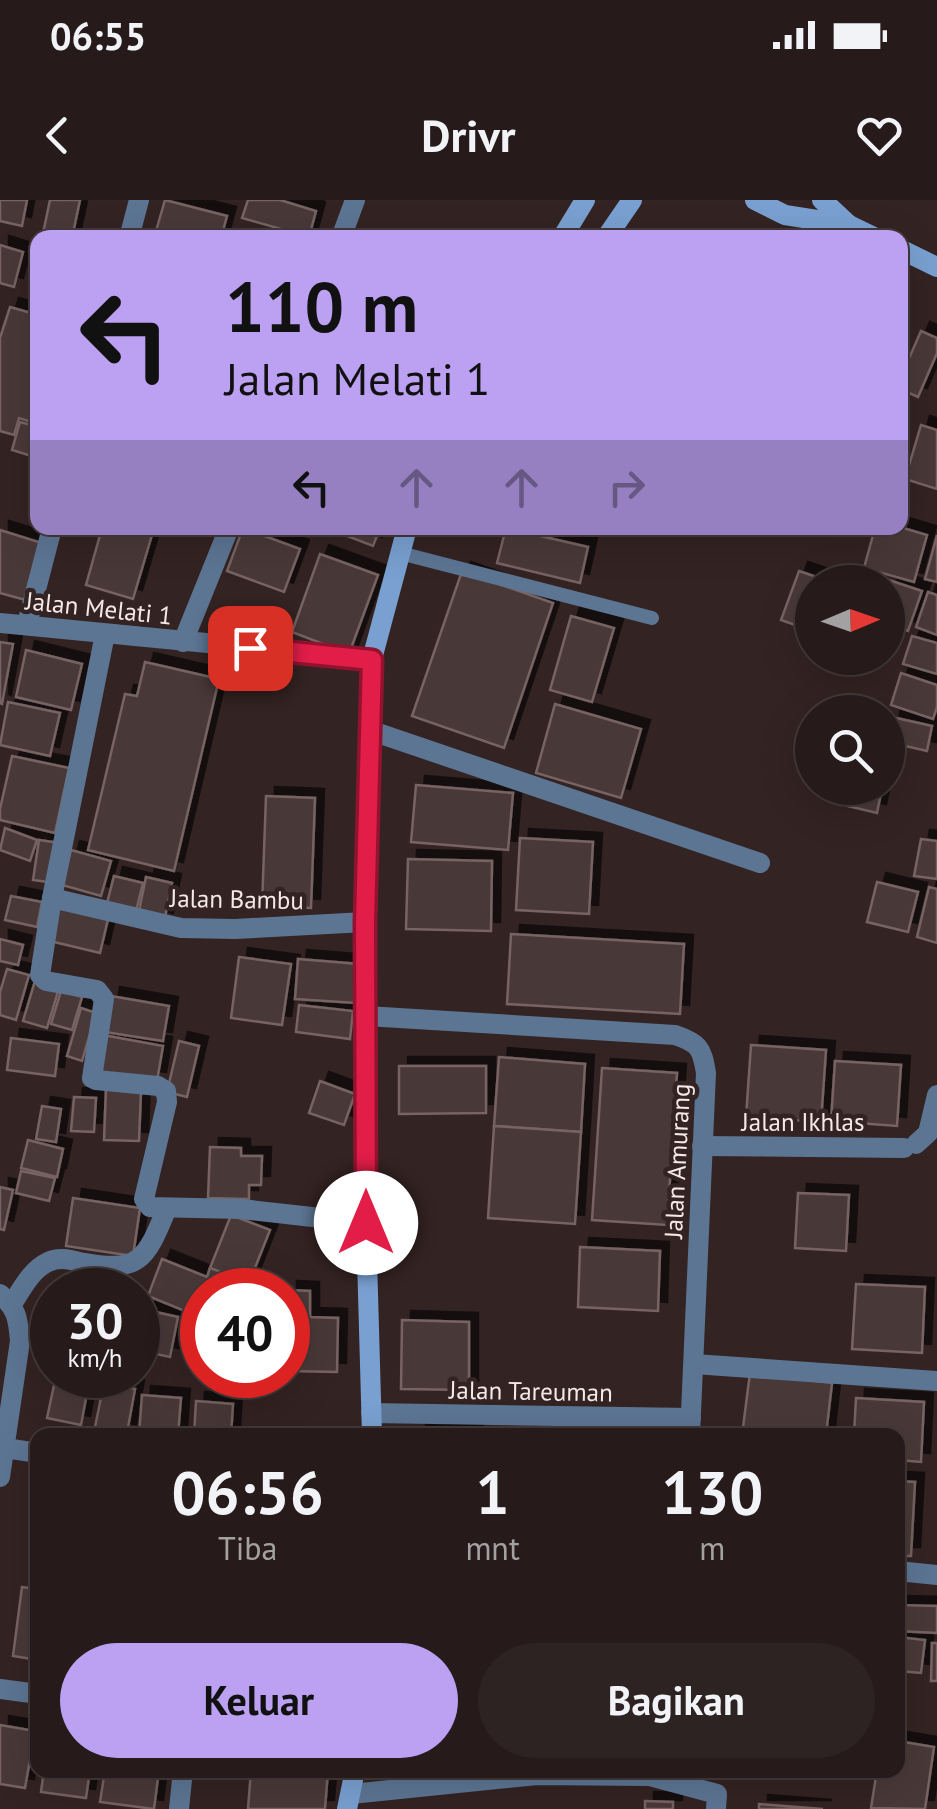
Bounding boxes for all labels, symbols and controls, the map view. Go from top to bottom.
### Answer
text: 06:55 [50,11,146,60]
text: Drivr [421,106,516,164]
icon: back [30,108,85,163]
icon: heart [852,108,907,163]
text: 110 m [225,261,418,351]
icon: left [60,270,190,400]
text: Jalan Melati 1 [225,349,490,407]
icon: left [284,460,339,515]
icon: ahead [389,460,444,515]
icon: ahead [494,460,549,515]
icon: right [599,460,654,515]
north arrow [795,565,905,675]
map controls [795,565,905,805]
street label: Jalan Melati 1 [23,584,174,632]
pin [208,606,293,691]
icon: arrive [223,621,278,676]
button: search [795,695,905,805]
street label: Jalan Bambu [169,882,304,916]
street label: Jalan Amurang [657,1083,697,1240]
street label: Jalan Ikhlas [741,1106,864,1138]
position arrow [314,1171,418,1275]
speed limit sign: 40 [180,1268,310,1398]
text: 30 [67,1288,123,1353]
text: km/h [68,1342,122,1374]
street label: Jalan Tareuman [448,1374,613,1408]
text: 06:56 [172,1453,324,1531]
text: 1 [476,1453,510,1531]
text: 130 [661,1453,763,1531]
text: Tiba [218,1527,277,1569]
text: mnt [465,1527,520,1569]
text: m [699,1527,725,1569]
button: Keluar [60,1643,458,1758]
button: Bagikan [478,1643,875,1758]

